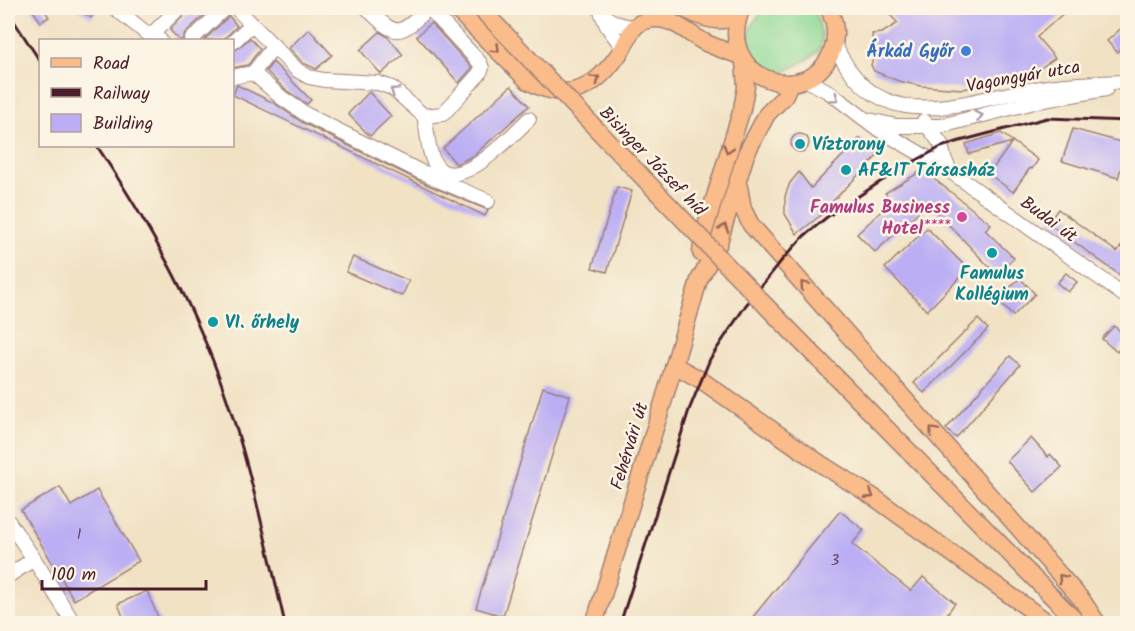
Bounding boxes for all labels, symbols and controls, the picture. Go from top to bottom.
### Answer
place label: Árkád Győr [867,38,955,67]
legend [39,39,234,147]
one-way arrow [488,42,499,53]
marker: Árkád Győr [959,44,973,58]
text: Road [93,50,130,79]
street label: Vagongyár utca [964,53,1082,102]
one-way arrow [589,76,600,87]
text: Railway [93,80,150,109]
one-way arrow [390,88,401,99]
one-way arrow [829,90,840,101]
street label: Bisinger József híd [591,100,713,225]
text: Building [93,110,153,139]
one-way arrow [973,111,983,123]
place label: Víztorony [812,131,886,160]
marker: Víztorony [793,137,807,151]
one-way arrow [723,144,735,154]
place label: AF&IT Társasház [858,157,996,186]
marker: AF&IT Társasház [839,163,853,177]
street label: Budai út [1013,189,1084,252]
place label: Famulus Business Hotel**** [810,194,951,244]
marker: Famulus Business Hotel**** [955,210,969,224]
one-way arrow [717,223,729,234]
marker: Famulus Kollégium [985,246,999,260]
place label: Famulus Kollégium [955,260,1029,310]
one-way arrow [800,281,811,292]
place label: VI. őrhely [225,309,300,338]
marker: VI. őrhely [206,315,220,329]
street label: Fehérvári út [603,398,658,494]
one-way arrow [929,427,940,438]
one-way arrow [864,488,875,499]
house number: 1 [77,523,82,547]
house number: 3 [831,549,840,573]
scale bar [42,553,206,591]
text: 100 m [51,561,96,590]
one-way arrow [1058,574,1069,584]

